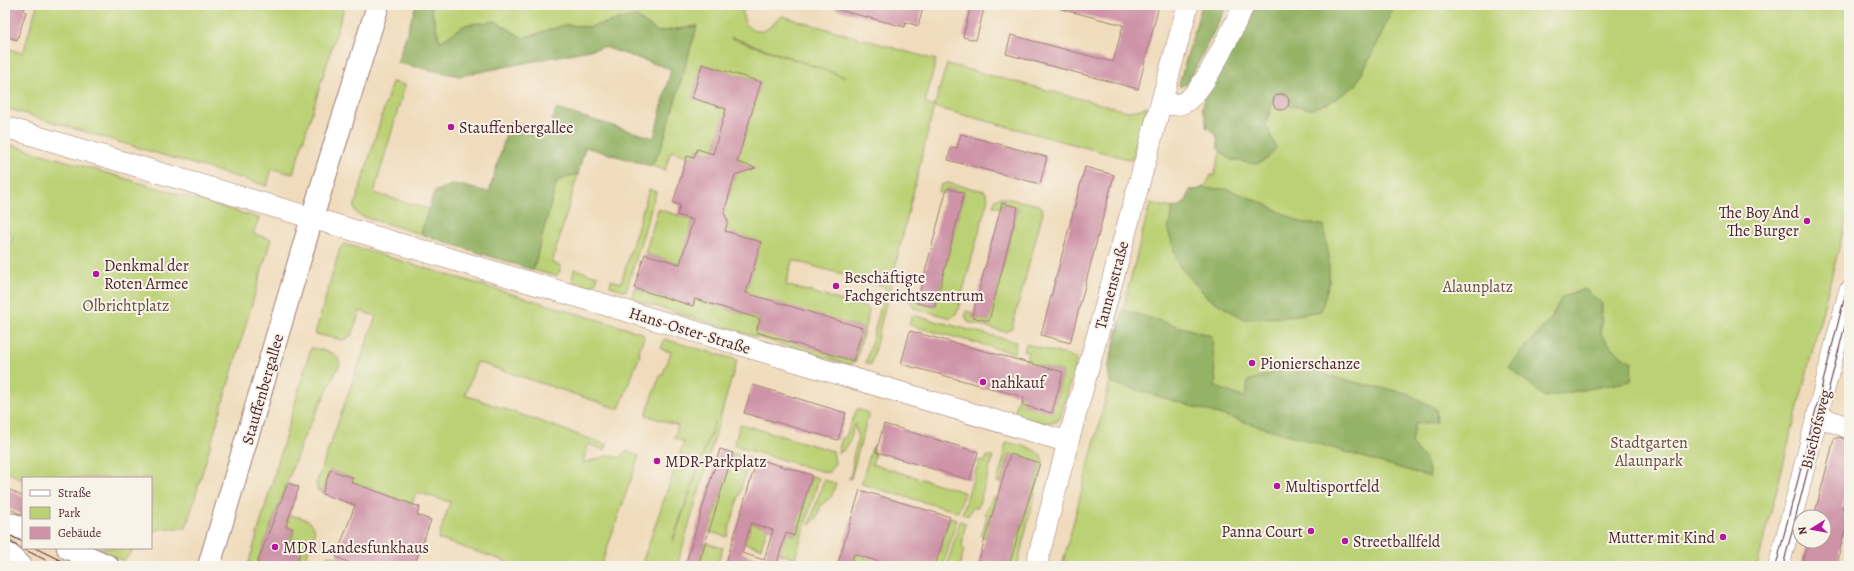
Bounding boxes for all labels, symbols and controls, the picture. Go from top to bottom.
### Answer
place label: Stauffenbergallee [459,117,573,139]
marker: Stauffenbergallee [446,122,456,132]
place label: The Boy And The Burger [1719,202,1799,242]
marker: The Boy And The Burger [1802,216,1812,226]
street label: Tannenstraße [1090,239,1134,332]
place label: Denkmal der Roten Armee [104,255,189,295]
place label: Beschäftigte Fachgerichtszentrum [844,267,984,307]
marker: Denkmal der Roten Armee [91,269,101,279]
park label: Alaunplatz [1442,276,1513,298]
marker: Beschäftigte Fachgerichtszentrum [831,281,841,291]
park label: Olbrichtplatz [83,295,169,317]
street label: Hans-Oster-Straße [626,302,753,360]
street label: Stauffenbergallee [237,331,289,447]
place label: Pionierschanze [1260,353,1360,375]
marker: Pionierschanze [1247,358,1257,368]
place label: nahkauf [991,372,1048,394]
marker: nahkauf [978,377,988,387]
street label: Bischofsweg [1795,387,1836,471]
park label: Stadtgarten Alaunpark [1610,432,1688,472]
place label: MDR-Parkplatz [665,451,767,473]
marker: MDR-Parkplatz [652,456,662,466]
place label: Multisportfeld [1285,476,1380,498]
legend [22,477,152,549]
marker: Multisportfeld [1272,481,1282,491]
text: Straße [58,485,91,501]
text: Park [58,505,81,521]
north arrow [1792,509,1832,549]
place label: Panna Court [1221,521,1303,543]
text: Gebäude [58,525,101,541]
text: N [1795,525,1811,536]
marker: Panna Court [1306,526,1316,536]
place label: Mutter mit Kind [1608,527,1715,549]
place label: Streetballfeld [1353,531,1441,553]
marker: Mutter mit Kind [1718,532,1728,542]
marker: Streetballfeld [1340,536,1350,546]
place label: MDR Landesfunkhaus [283,537,429,559]
marker: MDR Landesfunkhaus [270,542,280,552]

